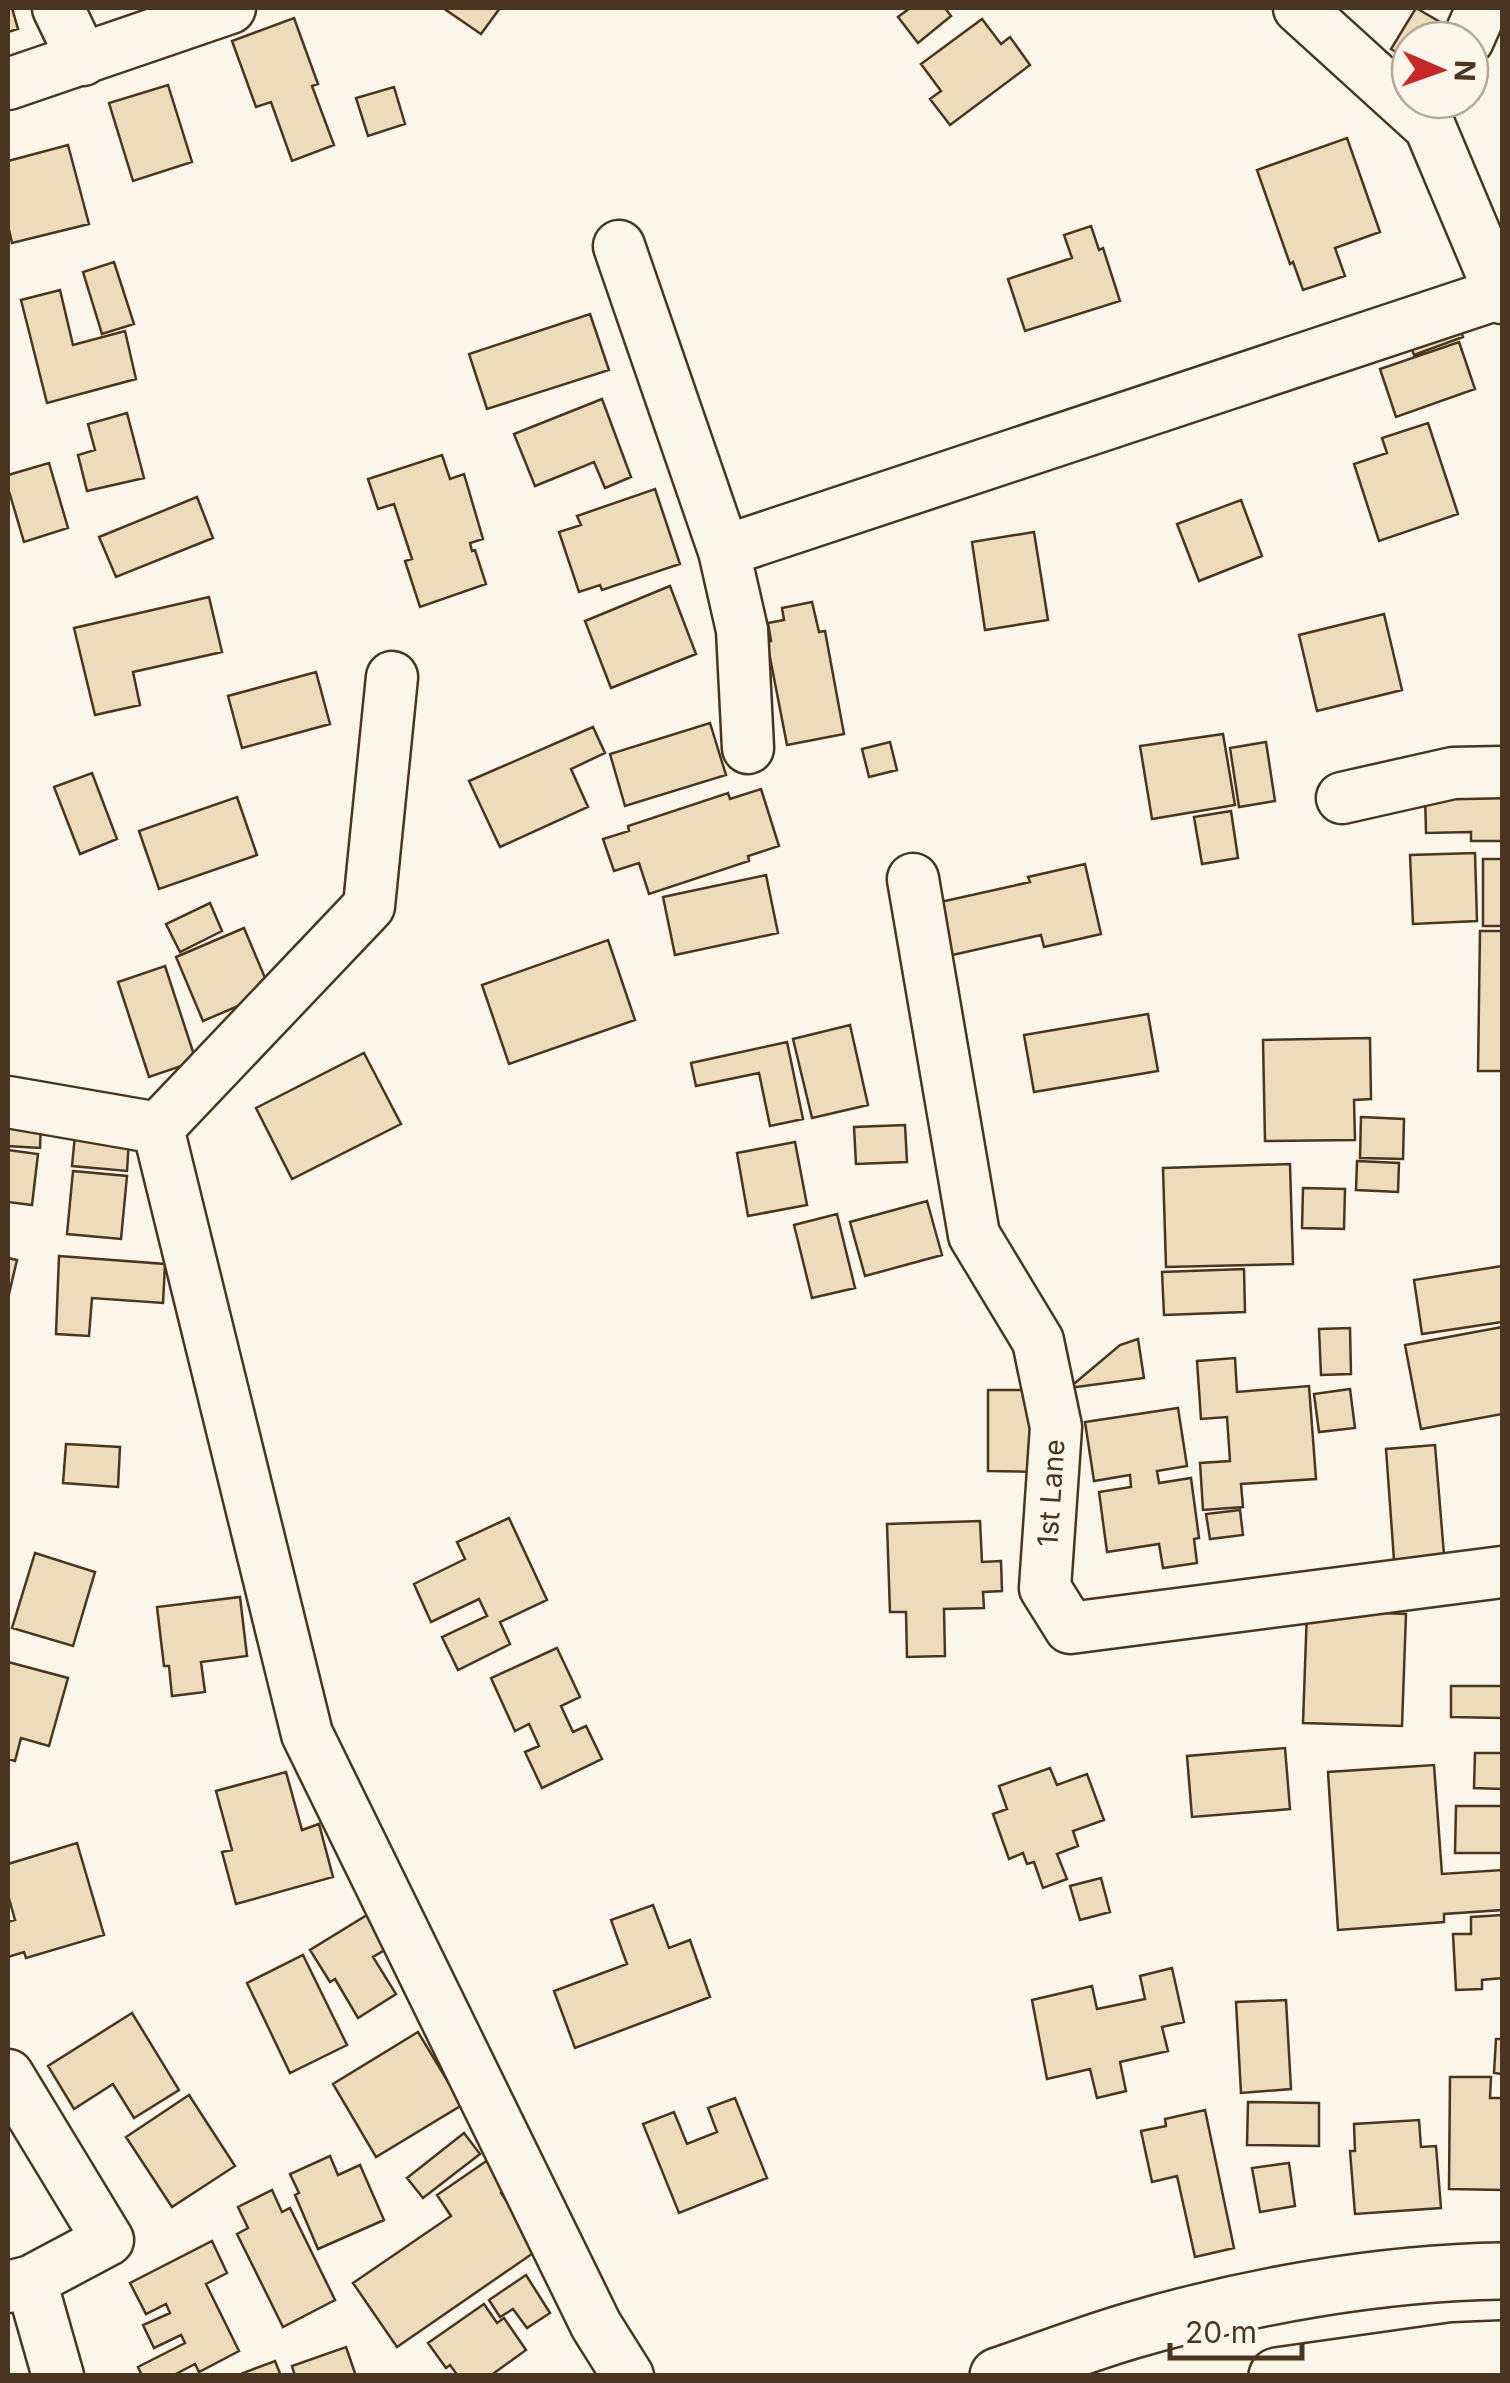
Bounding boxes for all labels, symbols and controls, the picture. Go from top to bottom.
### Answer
north arrow [1390,20,1490,120]
text: N [1448,60,1482,82]
street label: 1st Lane [1030,1438,1072,1548]
scale bar [1170,2298,1302,2360]
text: 20 m [1185,2314,1257,2350]

